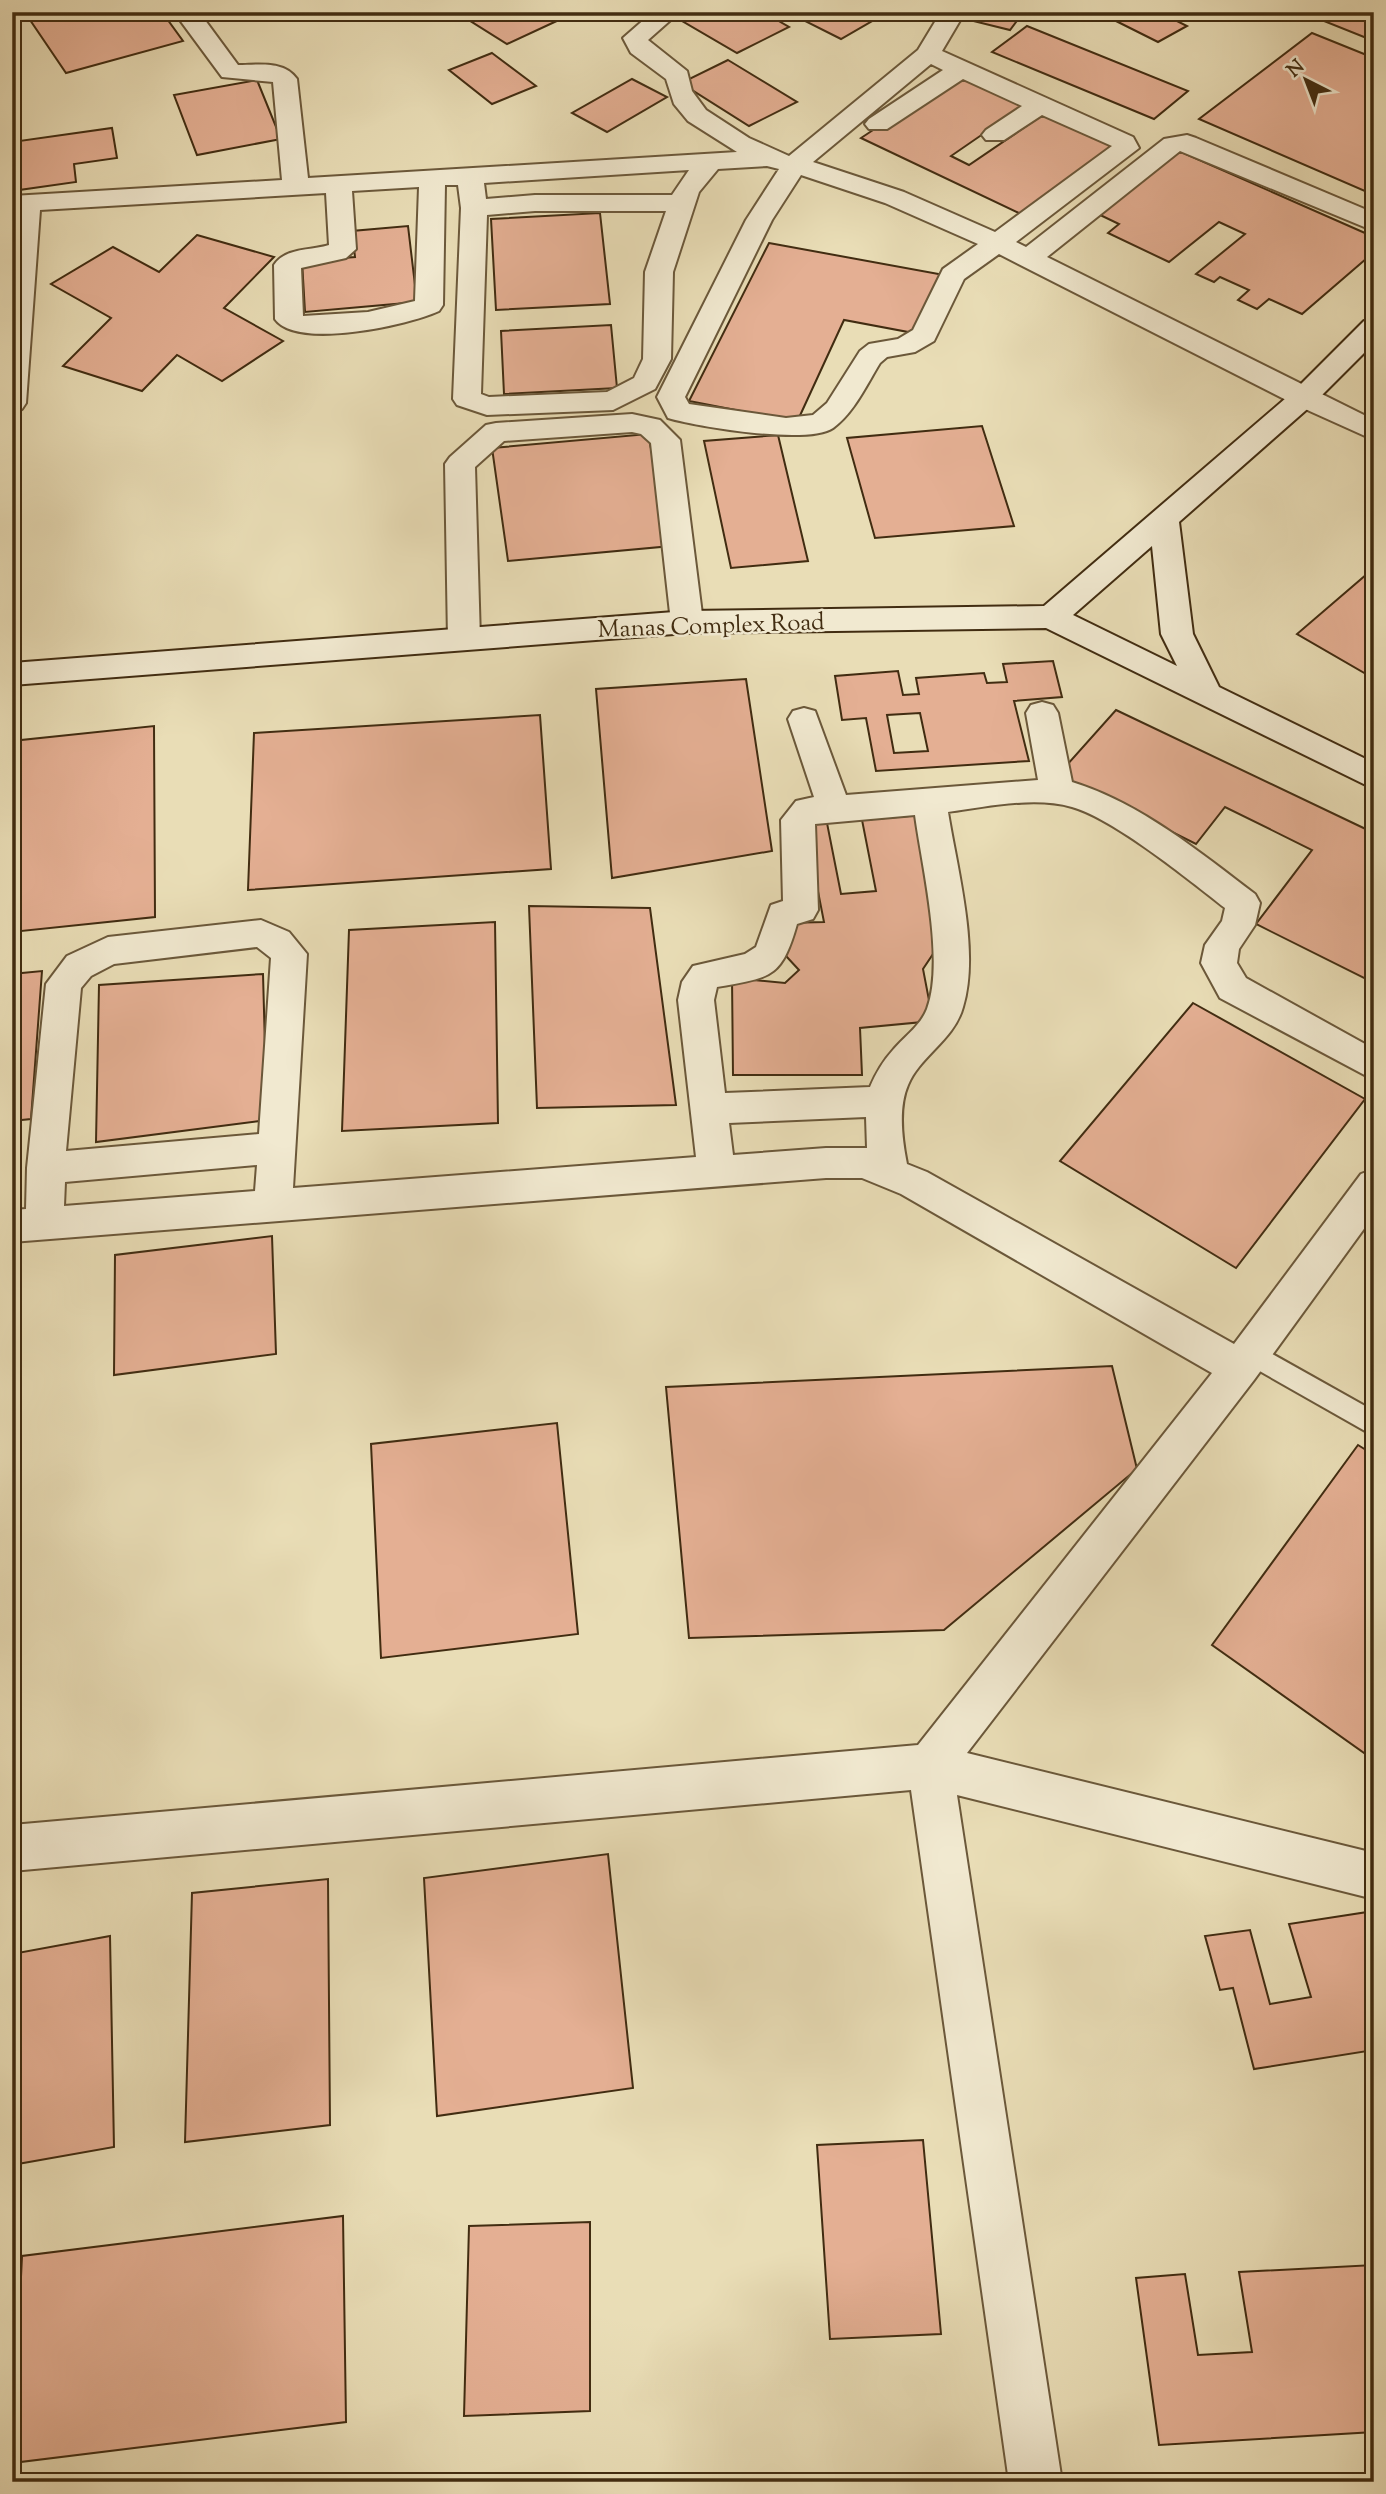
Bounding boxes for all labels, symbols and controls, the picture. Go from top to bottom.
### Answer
north arrow [1270,46,1340,116]
text: N [1282,54,1311,84]
street label: Manas Complex Road [597,606,826,648]

